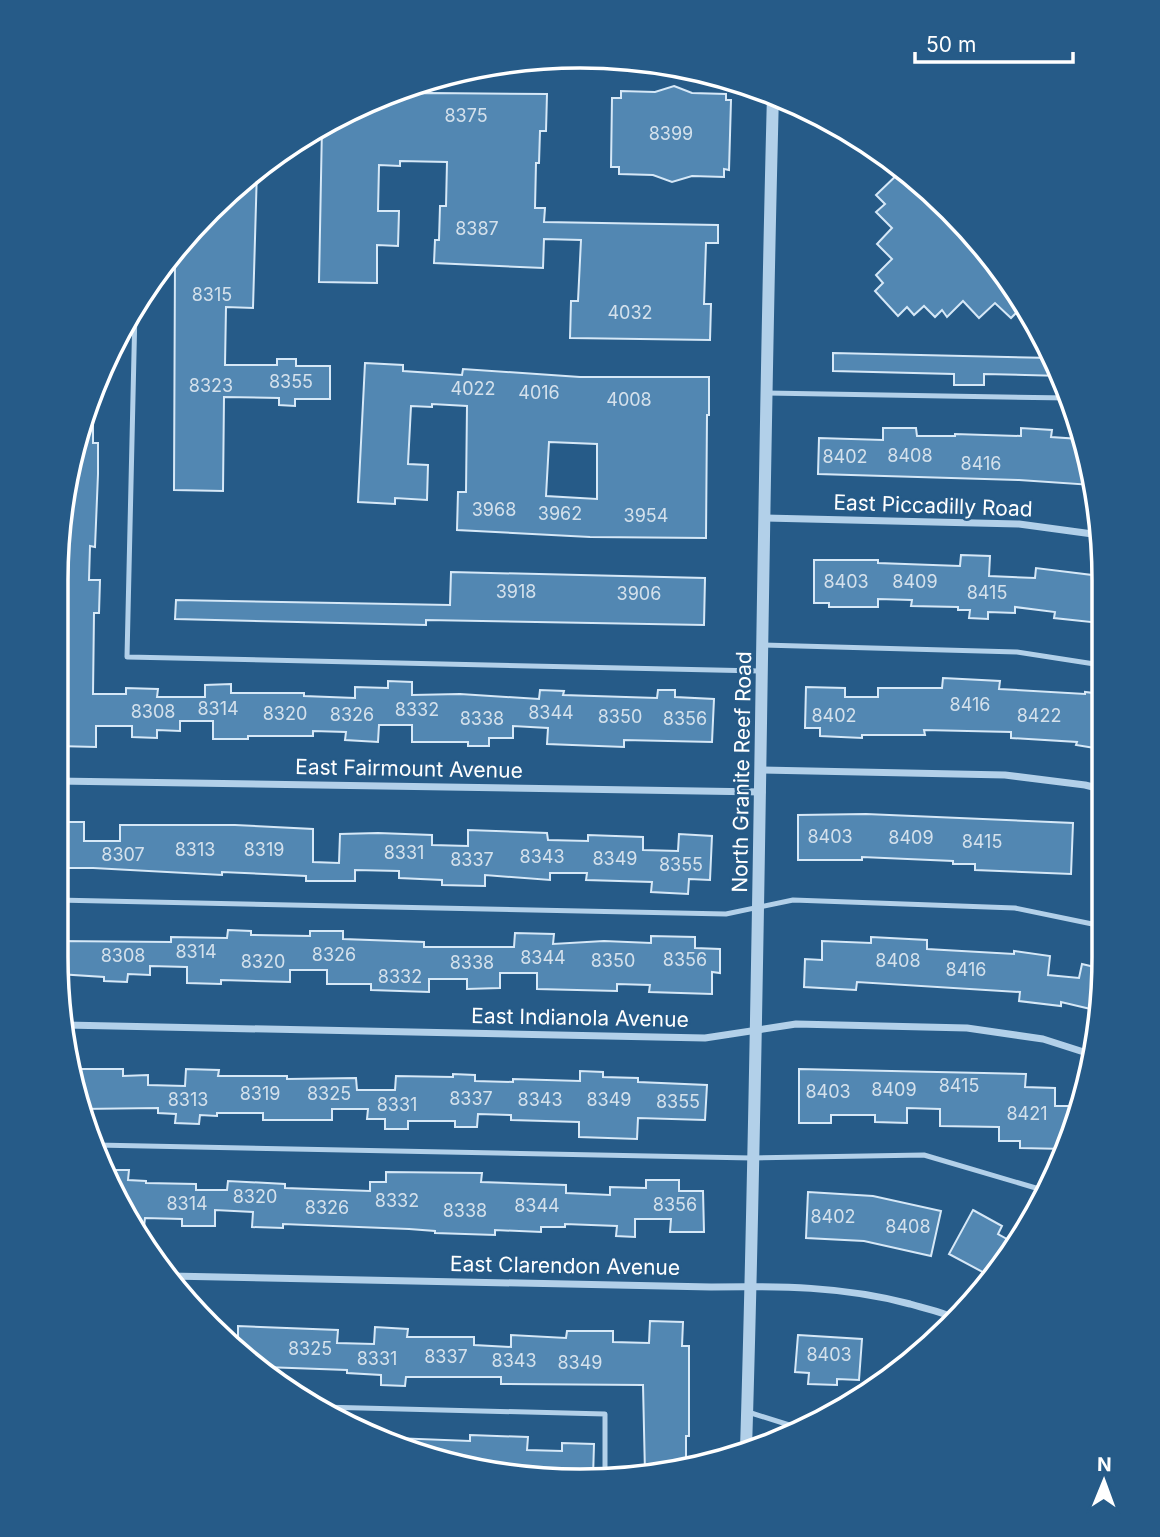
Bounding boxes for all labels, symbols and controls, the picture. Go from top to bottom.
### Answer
scale bar [915,21,1072,65]
text: 50 m [926,32,976,57]
house number: 8375 [444,105,488,126]
house number: 8399 [649,123,693,144]
house number: 8387 [455,218,499,239]
house number: 8315 [192,284,232,305]
house number: 4032 [607,302,653,323]
house number: 8355 [269,371,313,392]
house number: 8323 [189,375,233,396]
house number: 4022 [451,378,495,399]
house number: 4016 [518,382,560,403]
house number: 4008 [606,389,652,410]
house number: 8408 [887,445,933,466]
house number: 8402 [822,446,868,467]
house number: 8416 [961,453,1001,474]
street label: East Piccadilly Road [833,490,1033,521]
house number: 3968 [472,499,516,520]
house number: 3962 [538,503,582,524]
house number: 3954 [624,505,668,526]
house number: 8403 [823,571,869,592]
house number: 8409 [892,571,938,592]
house number: 3918 [496,581,536,602]
house number: 8415 [967,582,1007,603]
house number: 3906 [617,583,661,604]
street label: North Granite Reef Road [727,651,756,893]
house number: 8416 [950,694,990,715]
house number: 8314 [197,698,239,719]
house number: 8332 [395,699,439,720]
house number: 8308 [131,701,175,722]
house number: 8344 [528,702,574,723]
house number: 8320 [263,703,307,724]
house number: 8326 [330,704,374,725]
house number: 8402 [811,705,857,726]
house number: 8422 [1017,705,1061,726]
house number: 8350 [598,706,642,727]
house number: 8338 [460,708,504,729]
house number: 8356 [663,708,707,729]
street label: East Fairmount Avenue [295,754,523,783]
house number: 8403 [807,826,853,847]
house number: 8409 [888,827,934,848]
house number: 8415 [962,831,1002,852]
house number: 8313 [175,839,215,860]
house number: 8319 [244,839,284,860]
house number: 8331 [384,842,424,863]
house number: 8307 [101,844,145,865]
house number: 8343 [520,846,565,867]
house number: 8349 [592,848,638,869]
house number: 8337 [450,849,494,870]
house number: 8355 [659,854,703,875]
house number: 8314 [175,941,217,962]
house number: 8326 [312,944,356,965]
house number: 8308 [101,945,145,966]
house number: 8344 [520,947,566,968]
house number: 8356 [663,949,707,970]
house number: 8350 [591,950,635,971]
house number: 8408 [875,950,921,971]
house number: 8320 [241,951,285,972]
house number: 8338 [450,952,494,973]
house number: 8416 [946,959,986,980]
house number: 8332 [378,966,422,987]
street label: East Indianola Avenue [471,1003,689,1032]
house number: 8415 [939,1075,979,1096]
house number: 8409 [871,1079,917,1100]
house number: 8403 [805,1081,851,1102]
house number: 8319 [240,1083,280,1104]
house number: 8325 [307,1083,351,1104]
house number: 8337 [449,1088,493,1109]
house number: 8313 [168,1089,208,1110]
house number: 8343 [518,1089,563,1110]
house number: 8349 [586,1089,632,1110]
house number: 8355 [656,1091,700,1112]
house number: 8331 [377,1094,417,1115]
house number: 8421 [1006,1103,1048,1124]
house number: 8320 [233,1186,277,1207]
house number: 8332 [375,1190,419,1211]
house number: 8314 [166,1193,208,1214]
house number: 8356 [653,1194,697,1215]
house number: 8344 [514,1195,560,1216]
house number: 8326 [305,1197,349,1218]
house number: 8338 [443,1200,487,1221]
house number: 8402 [810,1206,856,1227]
house number: 8408 [885,1216,931,1237]
street label: East Clarendon Avenue [450,1251,680,1280]
house number: 8325 [288,1338,332,1359]
house number: 8403 [806,1344,852,1365]
house number: 8337 [424,1346,468,1367]
house number: 8331 [357,1348,397,1369]
house number: 8343 [492,1350,537,1371]
house number: 8349 [557,1352,603,1373]
north arrow [1069,1446,1139,1516]
text: N [1097,1453,1112,1476]

